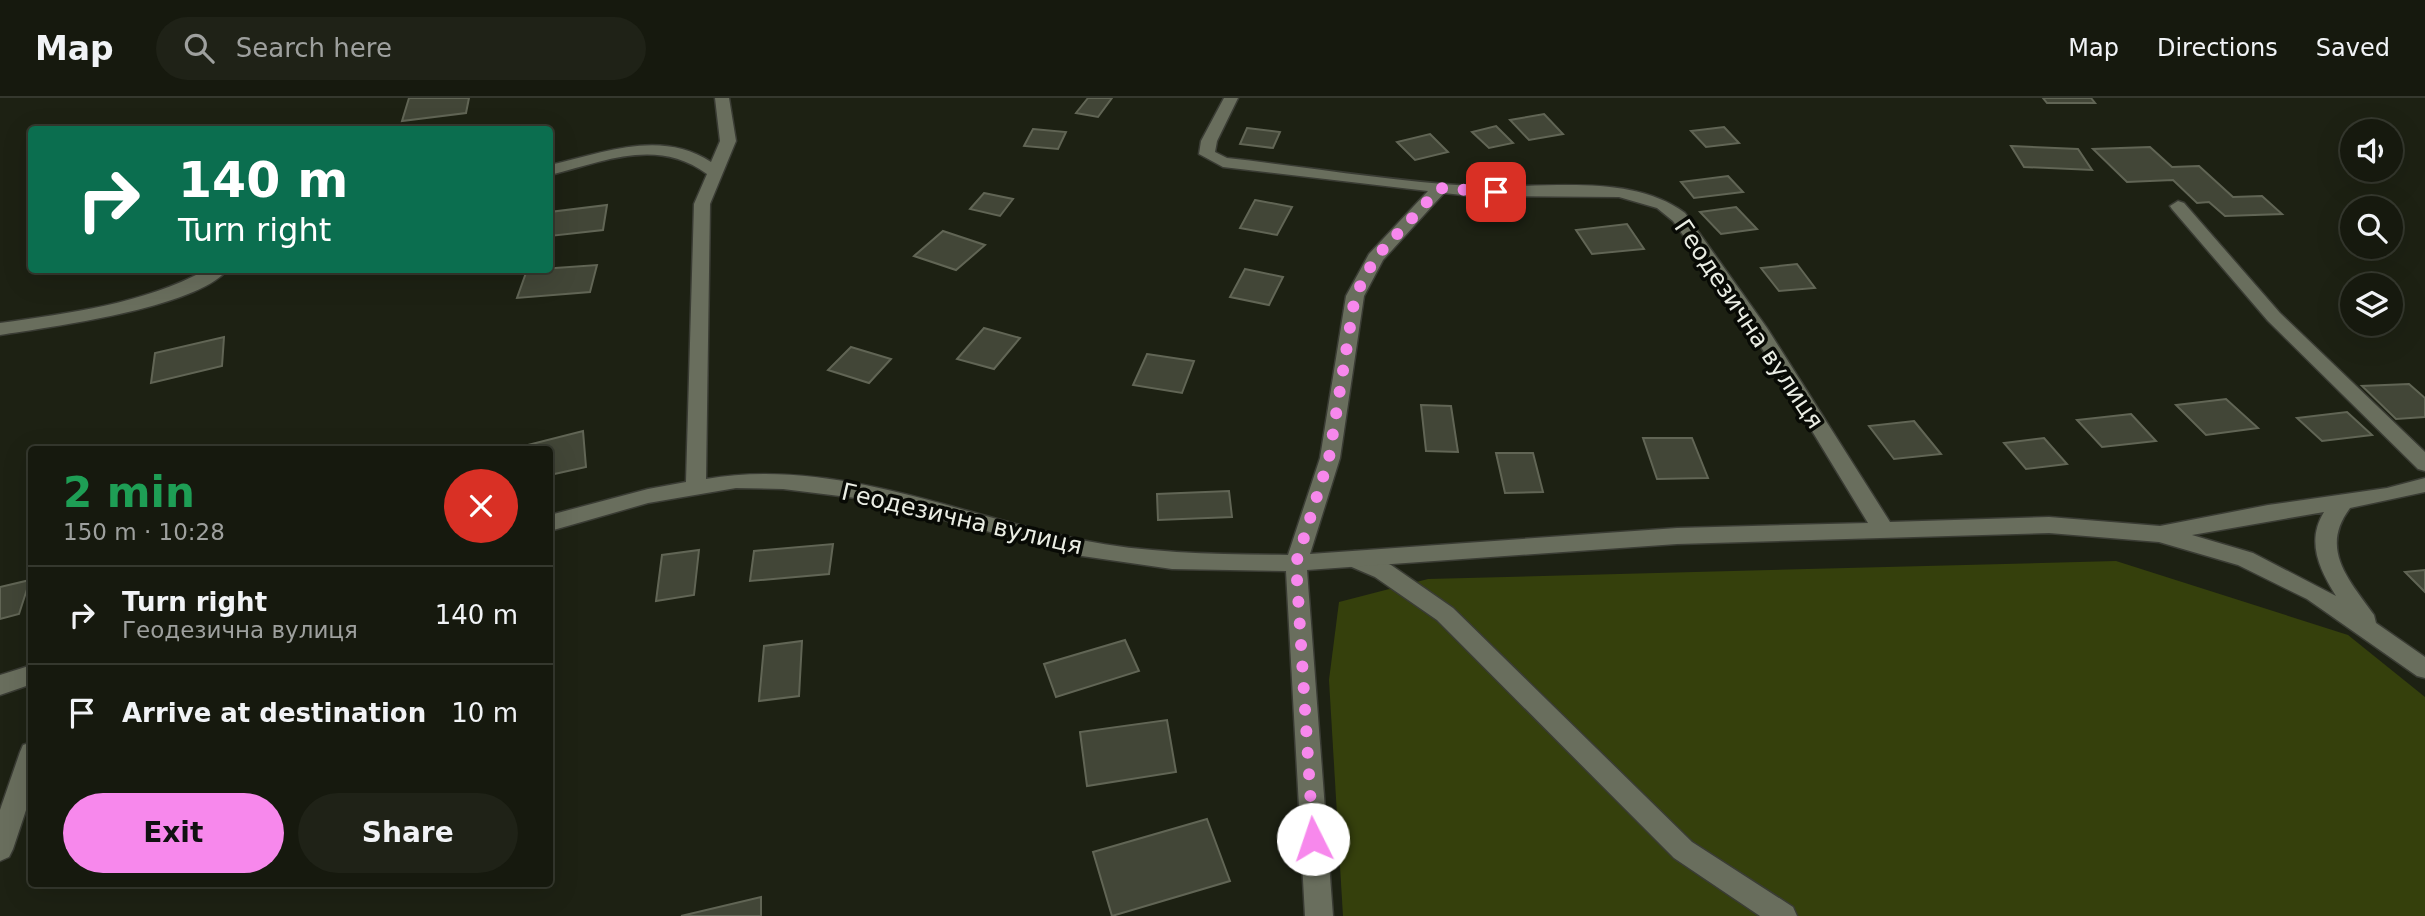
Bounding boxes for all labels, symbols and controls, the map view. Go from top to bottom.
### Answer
search box [156,17,646,80]
text: Map [35,29,114,68]
icon: search [180,29,218,67]
text: Search here [236,33,392,63]
text: Map [2068,34,2119,62]
text: Directions [2157,34,2278,62]
text: Saved [2316,34,2390,62]
map controls [2340,119,2403,336]
button: sound [2340,119,2403,182]
text: 140 m [178,152,348,209]
icon: right [63,154,154,245]
pin [1466,162,1526,222]
icon: arrive [1477,173,1515,211]
button: search [2340,196,2403,259]
text: Turn right [178,211,331,249]
street label: Геодезична вулиця [1669,214,1829,434]
button: layers [2340,273,2403,336]
text: 2 min [63,468,195,517]
button: close [444,469,518,543]
street label: Геодезична вулиця [839,478,1085,560]
text: 150 m · 10:28 [63,519,225,545]
text: Turn right [122,587,267,617]
icon: right [63,596,101,634]
text: 140 m [435,600,518,630]
text: Геодезична вулиця [122,617,358,643]
icon: arrive [63,694,101,732]
text: Arrive at destination [122,698,426,728]
text: 10 m [451,698,518,728]
button: Exit [63,793,284,873]
button: Share [298,793,518,873]
position arrow [1276,802,1350,876]

